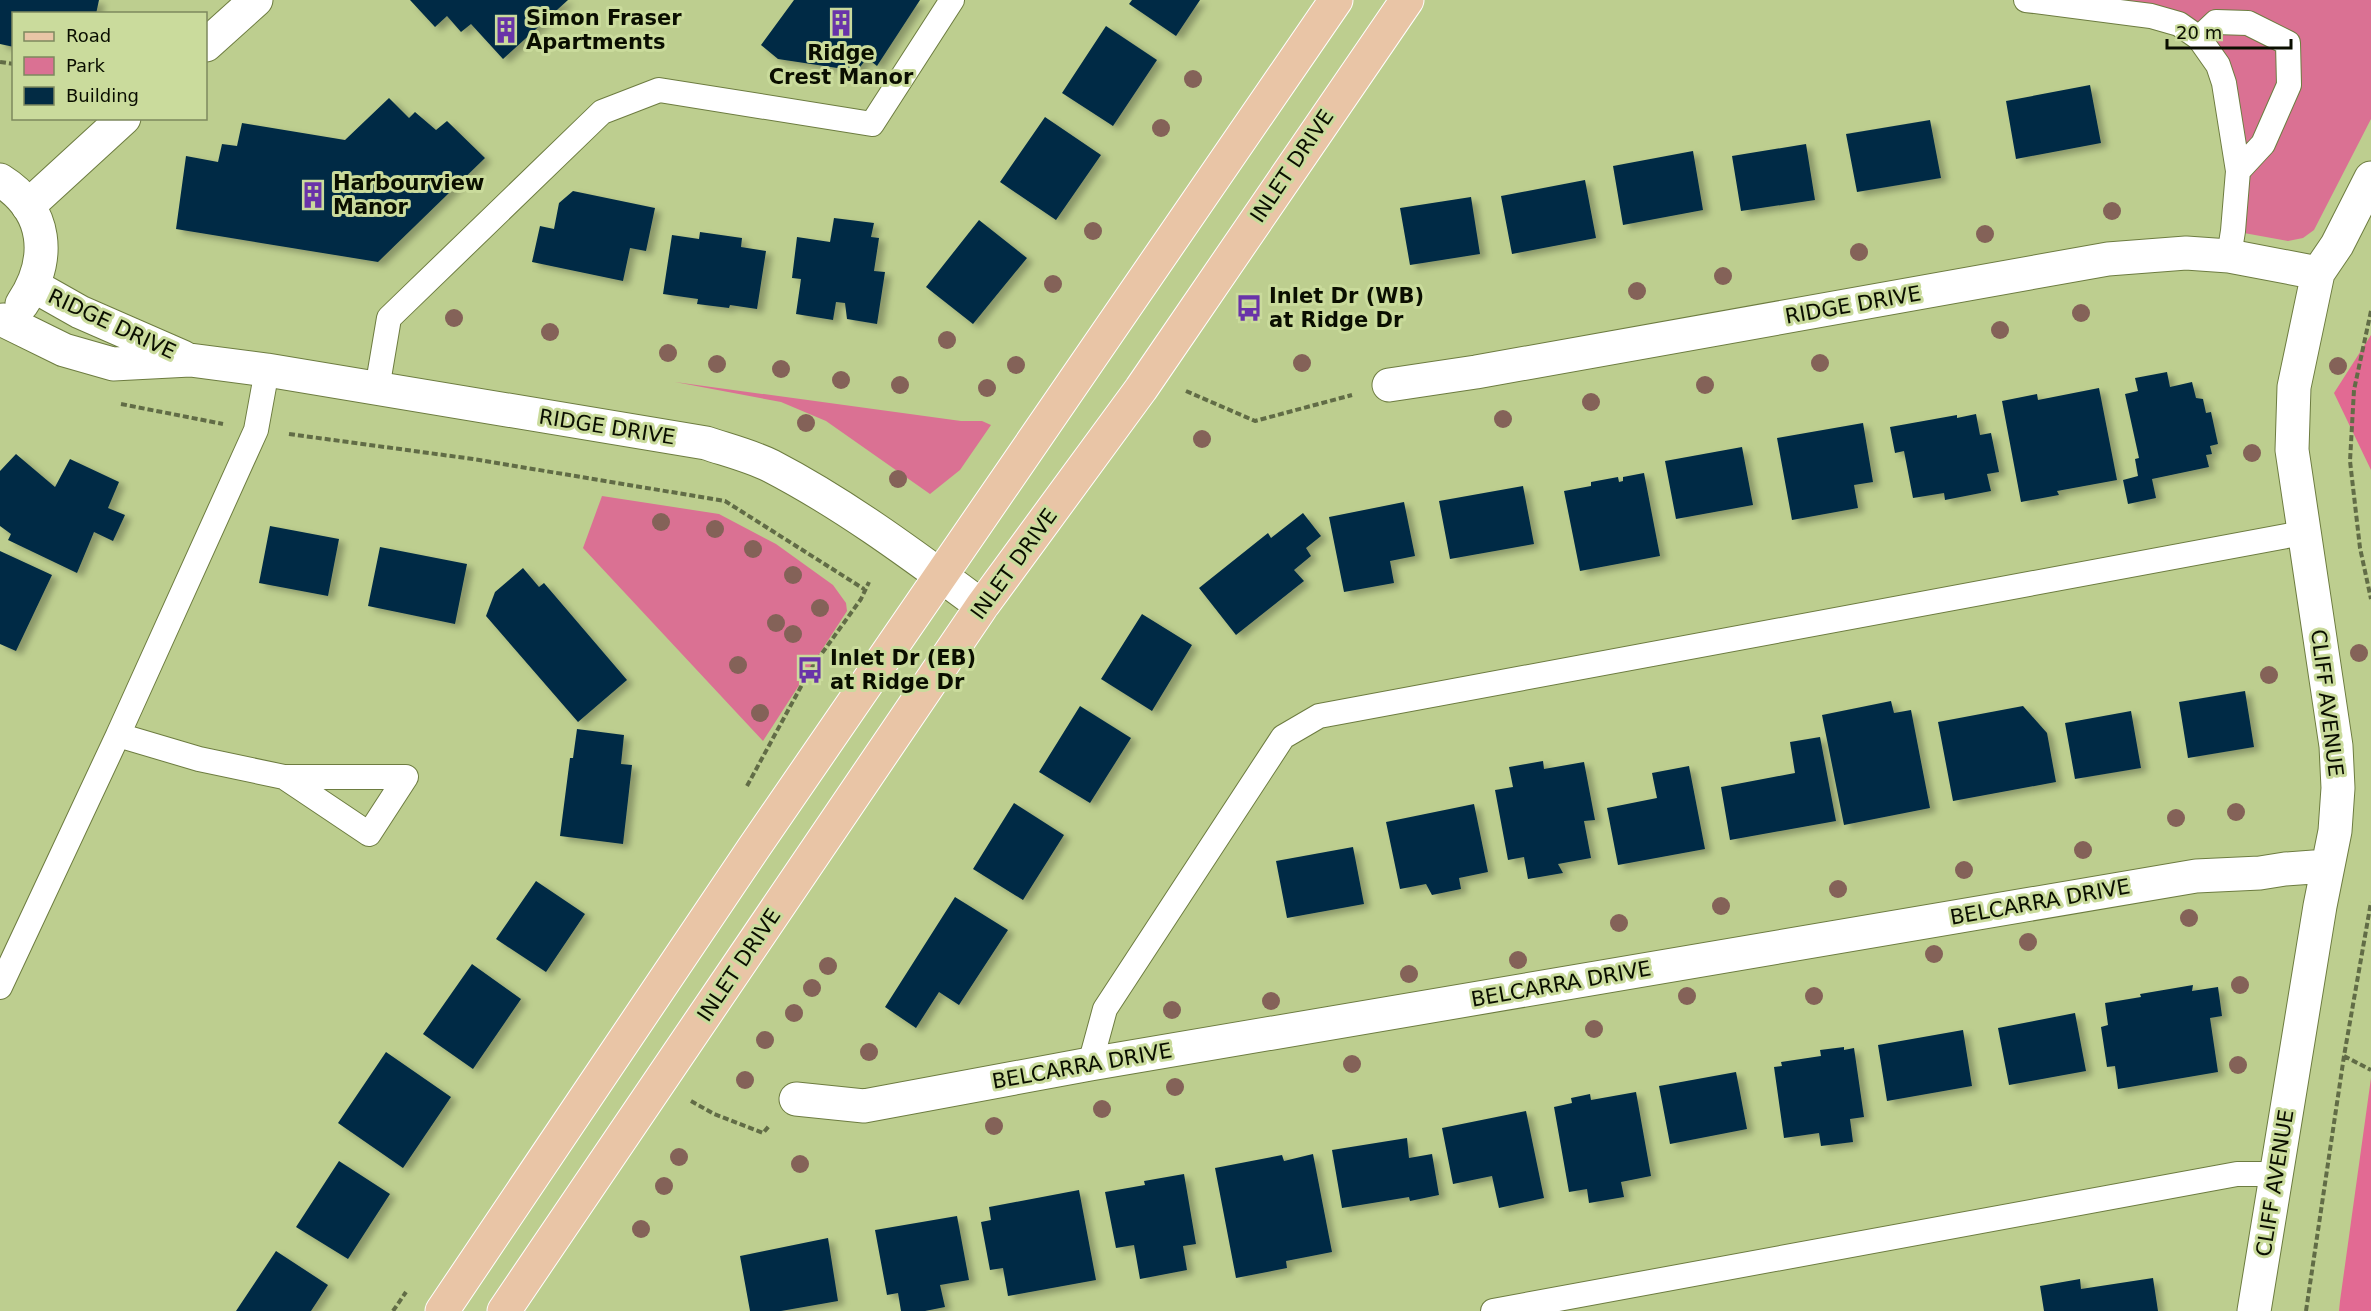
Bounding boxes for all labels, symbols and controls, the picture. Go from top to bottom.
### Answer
place label: Simon Fraser Apartments [526,6,682,54]
building icon: Ridge Crest Manor [826,8,856,38]
legend [12,12,207,120]
scale bar [2167,12,2292,50]
building icon: Simon Fraser Apartments [491,15,521,45]
text: 20 m [2176,22,2222,43]
text: Road [66,25,111,46]
place label: Ridge Crest Manor [769,41,914,89]
text: Park [66,55,105,76]
text: Building [66,85,139,106]
street label: INLET DRIVE [1245,105,1339,227]
place label: Harbourview Manor [333,171,484,219]
building icon: Harbourview Manor [298,180,328,210]
street label: RIDGE DRIVE [1783,281,1923,329]
street label: RIDGE DRIVE [44,284,180,364]
place label: Inlet Dr (WB) at Ridge Dr [1269,284,1424,332]
bus stop icon: Inlet Dr (WB) at Ridge Dr [1234,293,1264,323]
street label: RIDGE DRIVE [537,404,677,450]
street label: INLET DRIVE [966,504,1062,624]
street label: CLIFF AVENUE [2306,628,2348,778]
place label: Inlet Dr (EB) at Ridge Dr [830,646,976,694]
bus stop icon: Inlet Dr (EB) at Ridge Dr [795,655,825,685]
street label: BELCARRA DRIVE [1948,874,2132,930]
street label: INLET DRIVE [692,904,786,1026]
street label: BELCARRA DRIVE [1469,956,1653,1012]
street label: BELCARRA DRIVE [990,1038,1174,1094]
street label: CLIFF AVENUE [2252,1108,2298,1258]

